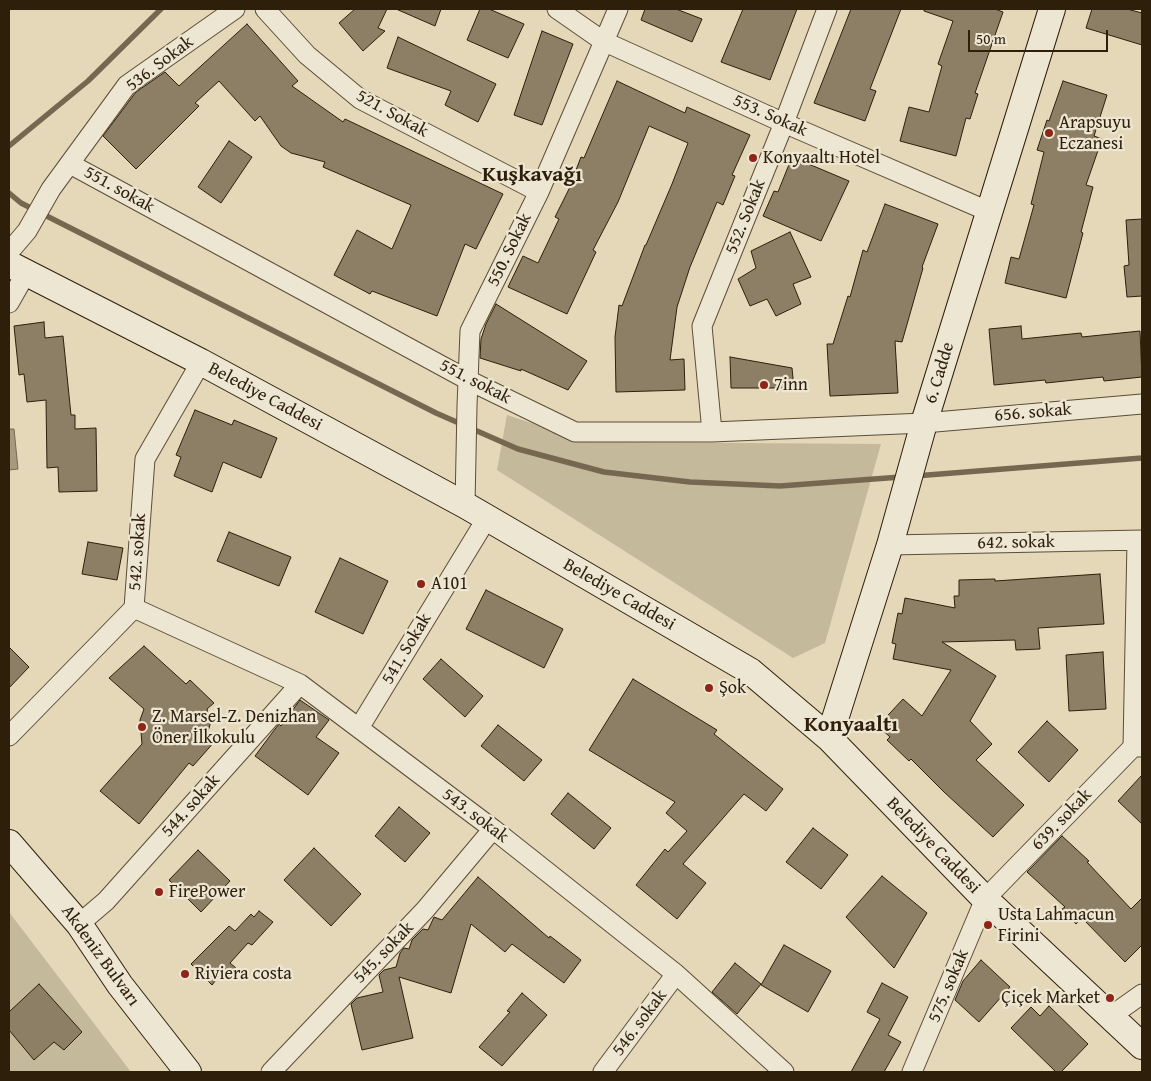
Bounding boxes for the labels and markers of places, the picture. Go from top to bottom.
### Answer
place label: Arapsuyu Eczanesi [1059,112,1131,154]
marker: Arapsuyu Eczanesi [1043,127,1055,139]
place label: Konyaaltı Hotel [763,147,880,169]
marker: Konyaaltı Hotel [747,152,759,164]
place label: 7inn [774,374,808,396]
marker: 7inn [758,379,770,391]
place label: A101 [431,573,468,595]
marker: A101 [415,578,427,590]
place label: Şok [719,677,746,699]
marker: Şok [703,682,715,694]
place label: Z. Marsel-Z. Denizhan Öner İlkokulu [152,706,316,749]
marker: Z. Marsel-Z. Denizhan Öner İlkokulu [136,721,148,733]
place label: FirePower [169,881,245,903]
marker: FirePower [153,886,165,898]
place label: Usta Lahmacun Firini [998,904,1114,946]
marker: Usta Lahmacun Firini [982,919,994,931]
place label: Riviera costa [195,963,292,985]
marker: Riviera costa [179,968,191,980]
place label: Çiçek Market [1001,987,1100,1009]
marker: Çiçek Market [1104,992,1116,1004]

